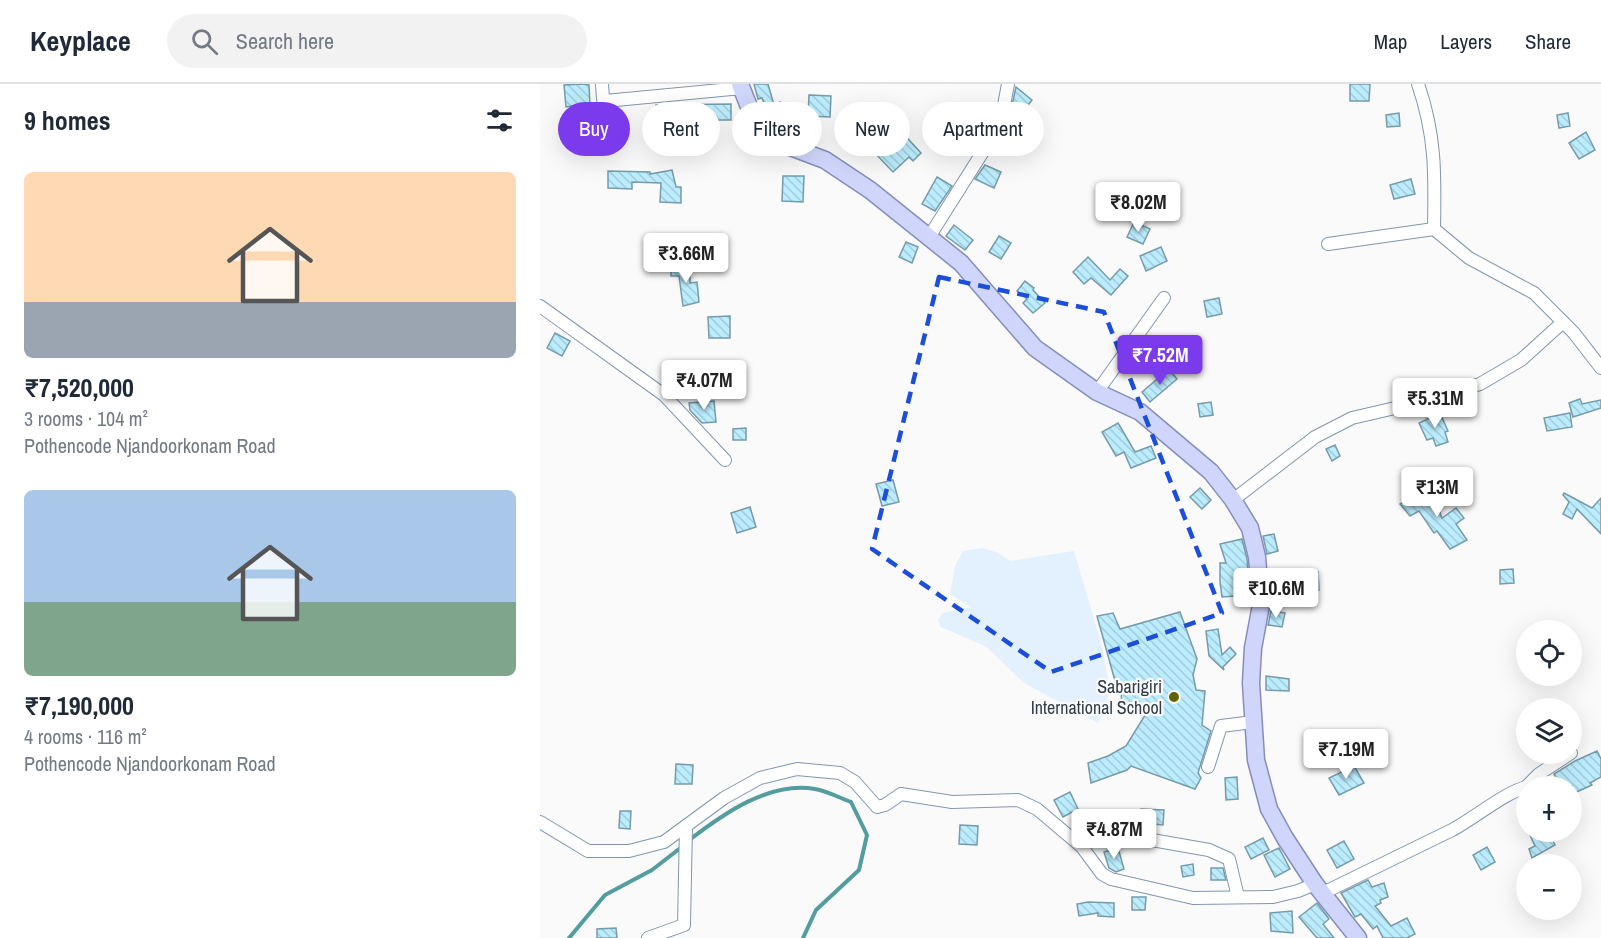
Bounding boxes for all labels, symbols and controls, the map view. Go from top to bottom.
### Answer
search box [167,14,587,68]
text: Keyplace [30,22,131,60]
icon: search [188,25,221,58]
text: Search here [236,26,334,56]
text: Map [1374,27,1407,56]
text: Layers [1440,27,1492,56]
text: Share [1525,27,1571,56]
chip: Buy [558,102,630,156]
chip: Rent [642,102,720,156]
chip: Filters [732,102,822,156]
chip: New [834,102,910,156]
chip: Apartment [922,102,1044,156]
text: 9 homes [24,103,111,138]
icon: filters [483,104,516,137]
pin: ₹8.02M [1089,182,1187,233]
text: ₹8.02M [1109,188,1167,215]
icon: home [216,211,324,319]
pin: ₹3.66M [637,233,735,284]
text: ₹3.66M [657,239,715,266]
pin: ₹7.52M [1111,335,1209,386]
text: ₹7.52M [1131,341,1189,368]
pin: ₹4.07M [655,360,753,411]
text: ₹4.07M [675,366,733,393]
text: ₹7,520,000 [24,370,134,405]
pin: ₹5.31M [1386,378,1484,429]
text: ₹5.31M [1406,384,1464,411]
text: 3 rooms · 104 m² [24,405,148,432]
text: Pothencode Njandoorkonam Road [24,432,276,459]
pin: ₹13M [1401,467,1473,518]
text: ₹13M [1415,473,1459,500]
icon: home [216,529,324,637]
pin: ₹10.6M [1227,568,1325,619]
text: ₹10.6M [1247,574,1305,601]
map controls [1516,620,1582,920]
button: locate [1516,620,1582,686]
place label: Sabarigiri International School [1031,674,1162,720]
text: ₹7,190,000 [24,688,134,723]
marker: Sabarigiri International School [1167,690,1181,704]
button: layers [1516,698,1582,764]
text: 4 rooms · 116 m² [24,723,147,750]
pin: ₹7.19M [1297,729,1395,780]
text: ₹7.19M [1317,735,1375,762]
text: Pothencode Njandoorkonam Road [24,750,276,777]
button: + [1516,776,1582,842]
pin: ₹4.87M [1065,809,1163,860]
text: ₹4.87M [1085,815,1143,842]
button: − [1516,854,1582,920]

